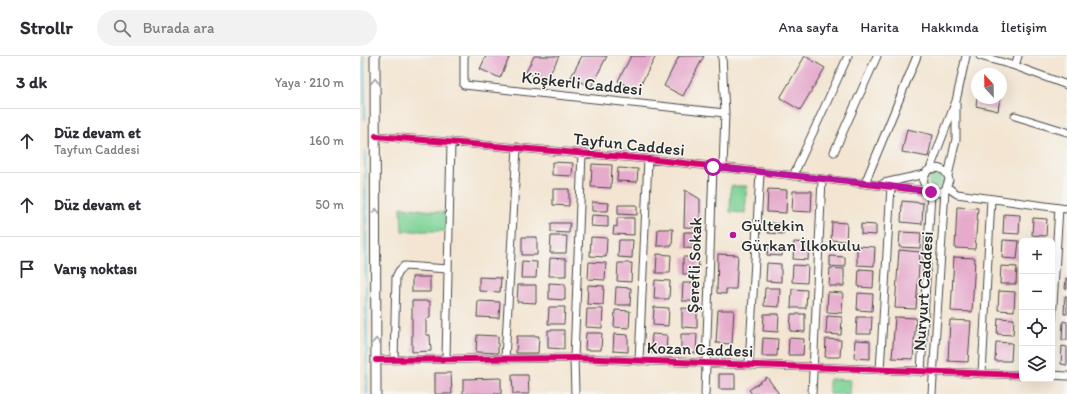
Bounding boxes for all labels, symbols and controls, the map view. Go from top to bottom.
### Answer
search box [97,10,377,46]
text: Strollr [20,16,73,39]
icon: search [111,17,133,39]
text: Burada ara [143,19,214,37]
text: Ana sayfa [779,19,838,36]
text: Harita [860,19,899,36]
text: Hakkında [921,19,979,36]
text: İletişim [1001,19,1047,36]
street label: Köşkerli Caddesi [521,67,643,99]
north arrow [971,68,1007,104]
text: 3 dk [16,72,47,92]
text: Yaya · 210 m [275,75,344,90]
one-way arrow [371,78,379,84]
text: Düz devam et [54,124,141,142]
street label: Tayfun Caddesi [572,128,686,160]
icon: ahead [16,130,38,152]
text: 160 m [309,133,344,148]
text: Tayfun Caddesi [54,142,140,157]
route start [704,158,722,176]
route end [922,183,940,201]
icon: ahead [16,194,38,216]
text: Düz devam et [54,196,141,214]
text: 50 m [315,197,344,212]
one-way arrow [372,208,380,214]
place label: Gültekin Gürkan İlkokulu [741,215,861,255]
street label: Şerefli Sokak [682,216,706,313]
marker: Gültekin Gürkan İlkokulu [728,230,738,240]
street label: Nuryurt Caddesi [909,230,937,352]
map controls [1019,238,1055,382]
button: + [1019,238,1055,274]
icon: arrive [16,258,38,280]
text: Varış noktası [54,260,137,278]
button: − [1019,274,1055,310]
button: locate [1019,310,1055,346]
street label: Kozan Caddesi [646,337,754,361]
one-way arrow [372,338,380,344]
button: layers [1019,346,1055,382]

